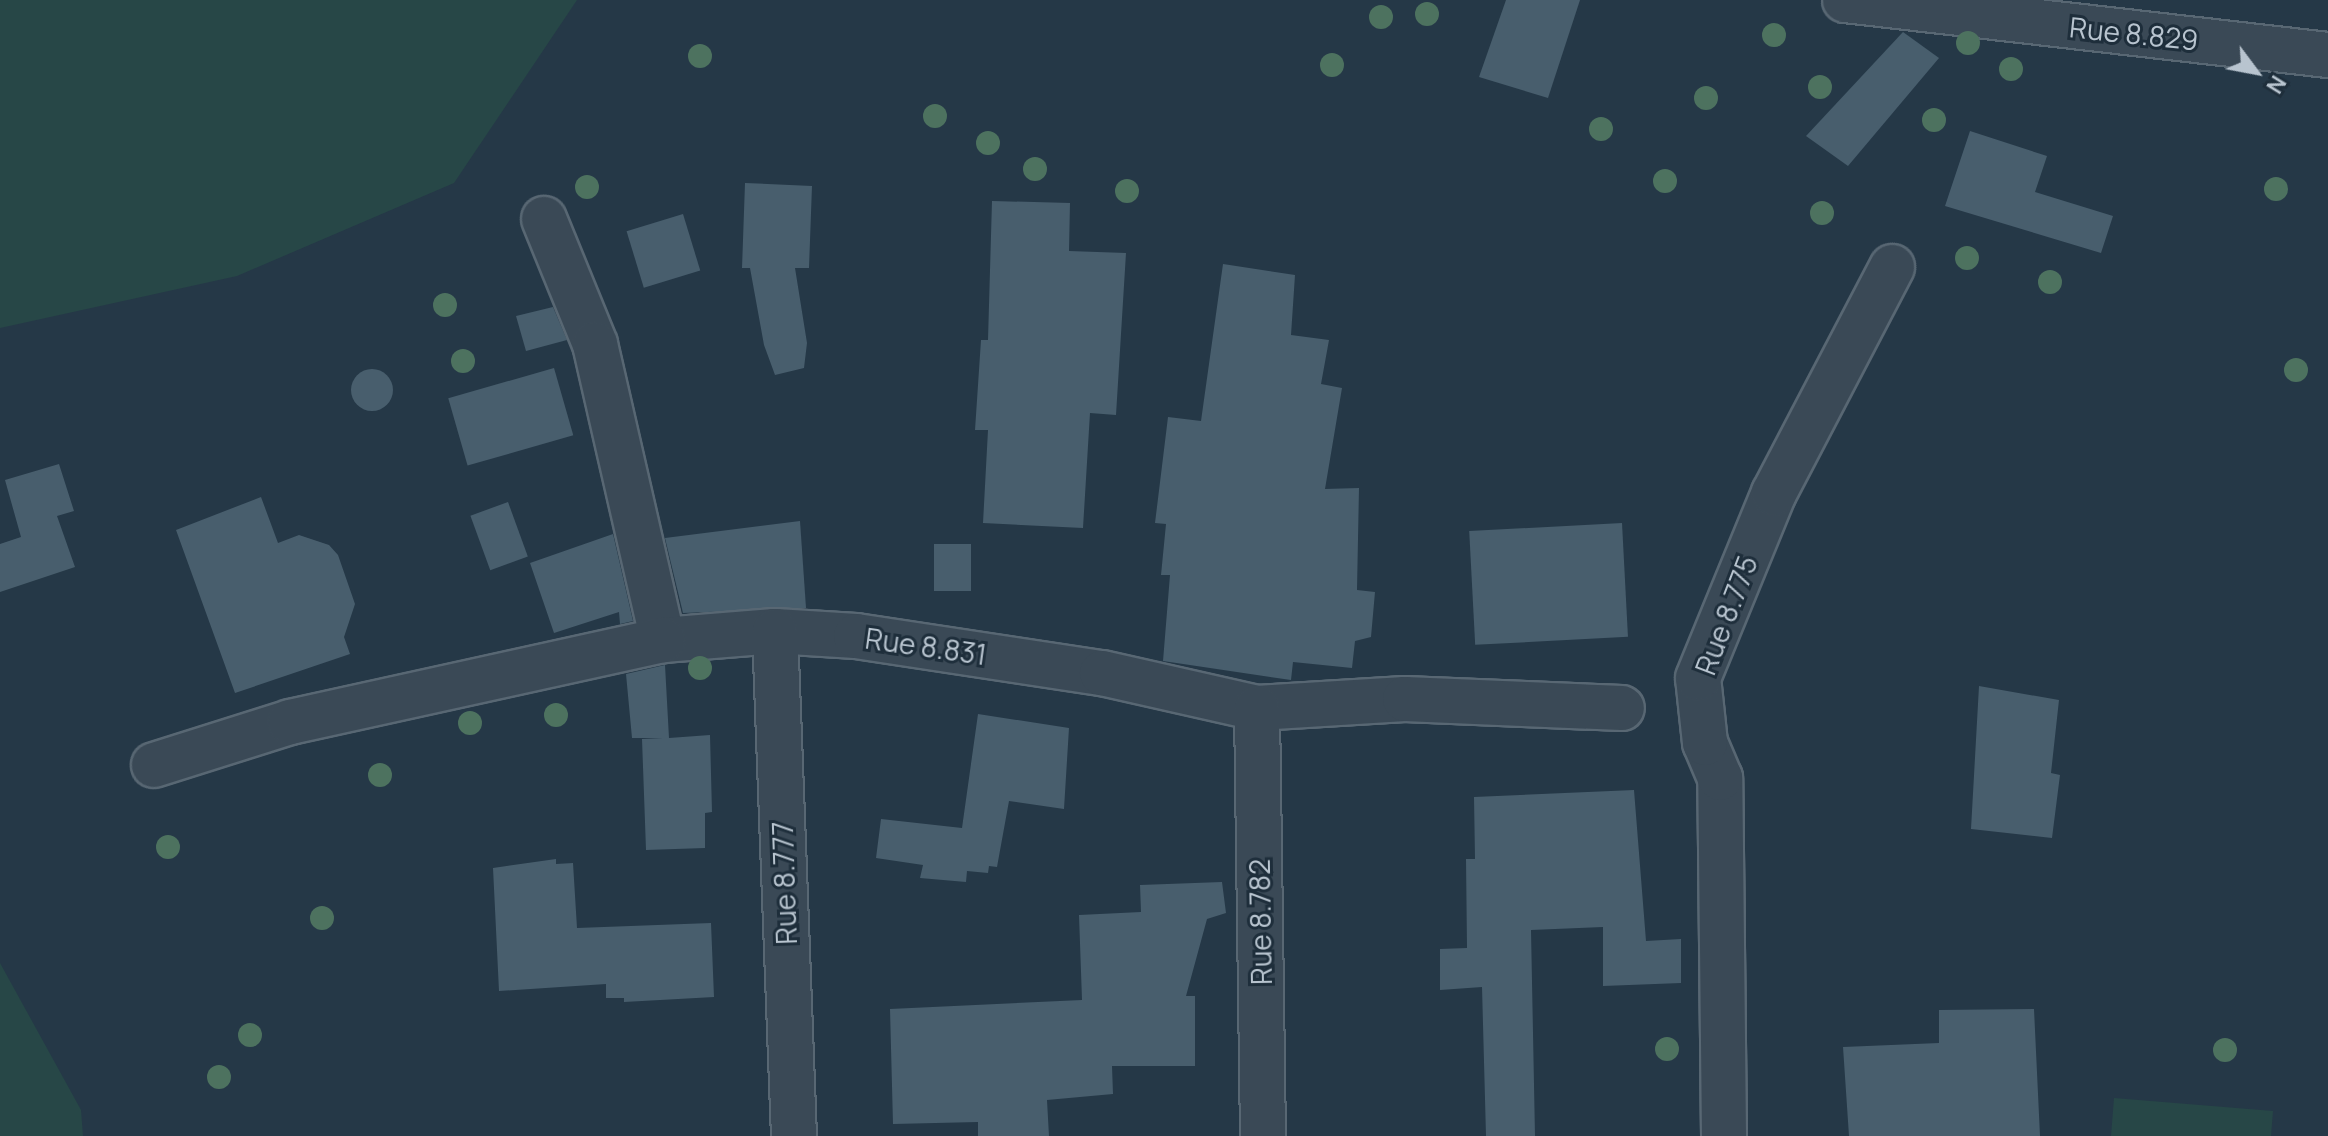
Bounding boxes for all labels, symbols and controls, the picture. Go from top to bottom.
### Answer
street label: Rue 8.829 [2068,10,2200,56]
north arrow [2216,32,2296,112]
text: N [2259,70,2293,99]
street label: Rue 8.775 [1688,551,1764,679]
street label: Rue 8.831 [863,621,989,671]
street label: Rue 8.777 [765,821,803,945]
street label: Rue 8.782 [1242,859,1278,985]

